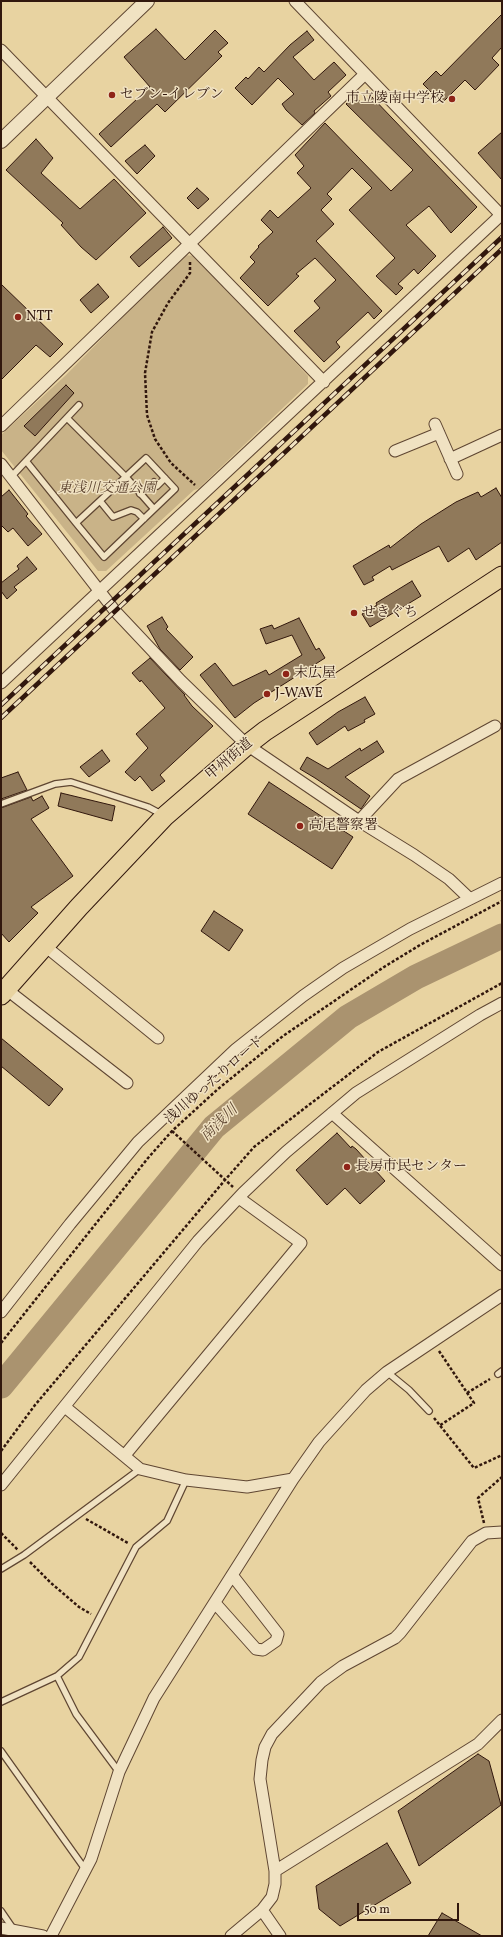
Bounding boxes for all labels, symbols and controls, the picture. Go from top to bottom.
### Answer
place label: セブン-イレブン [120,87,224,103]
marker: セブン-イレブン [107,90,117,100]
place label: 市立陵南中学校 [346,91,444,107]
marker: 市立陵南中学校 [447,94,457,104]
place label: NTT [26,309,53,325]
marker: NTT [13,312,23,322]
park label: 東浅川交通公園 [58,481,156,497]
place label: せきぐち [362,605,418,621]
marker: せきぐち [349,608,359,618]
place label: 末広屋 [294,666,336,682]
marker: 末広屋 [281,669,291,679]
place label: J-WAVE [275,686,323,702]
marker: J-WAVE [262,689,272,699]
street label: 甲州街道 [203,736,257,784]
place label: 高尾警察署 [308,818,378,834]
marker: 高尾警察署 [295,821,305,831]
street label: 浅川ゆったりロード [162,1033,268,1129]
water label: 南浅川 [198,1102,242,1146]
place label: 長房市民センター [355,1159,467,1175]
marker: 長房市民センター [342,1162,352,1172]
scale bar [359,1895,461,1921]
text: 50 m [364,1902,390,1918]

